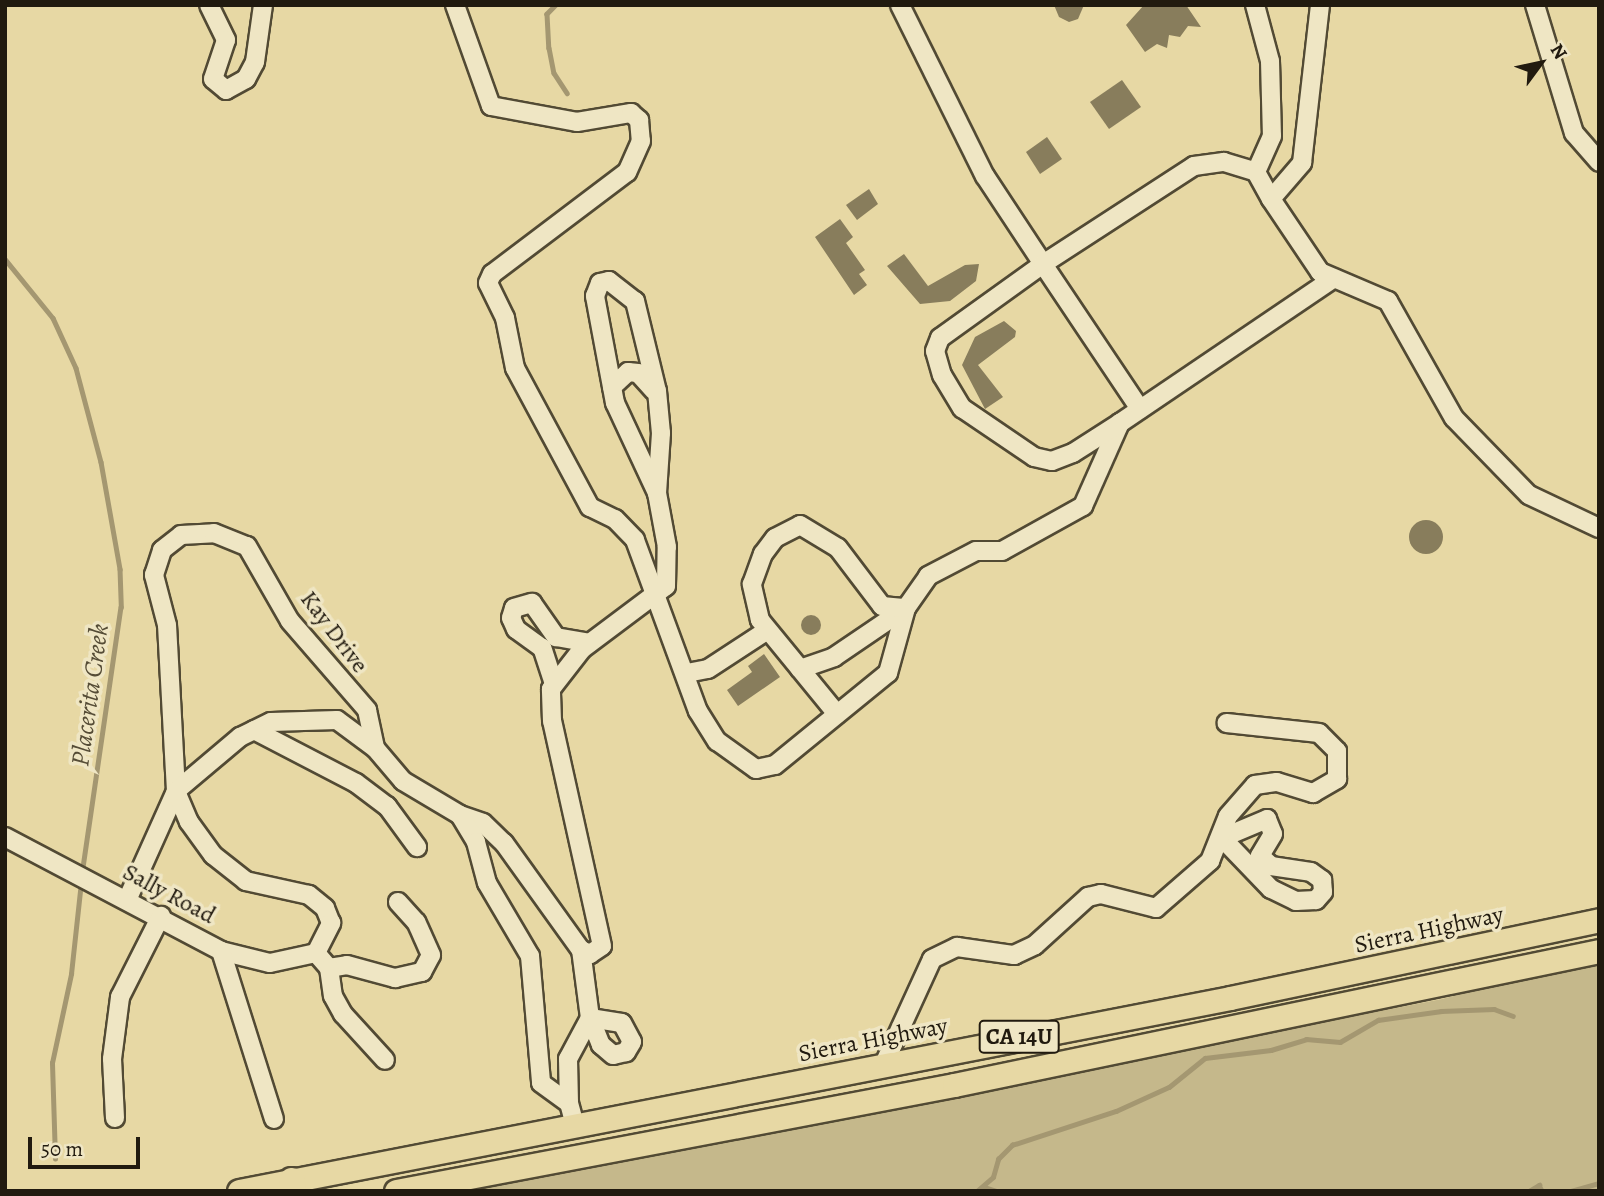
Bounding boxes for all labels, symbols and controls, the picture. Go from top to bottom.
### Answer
north arrow [1506,28,1576,98]
text: N [1544,39,1573,64]
street label: Kay Drive [294,585,374,679]
water label: Placerita Creek [65,622,115,768]
street label: Sally Road [118,858,220,930]
street label: Sierra Highway [1352,900,1506,960]
street label: Sierra Highway [796,1011,950,1069]
road number: CA 14U [977,1018,1061,1056]
scale bar [32,1122,144,1166]
text: 50 m [41,1135,83,1163]

